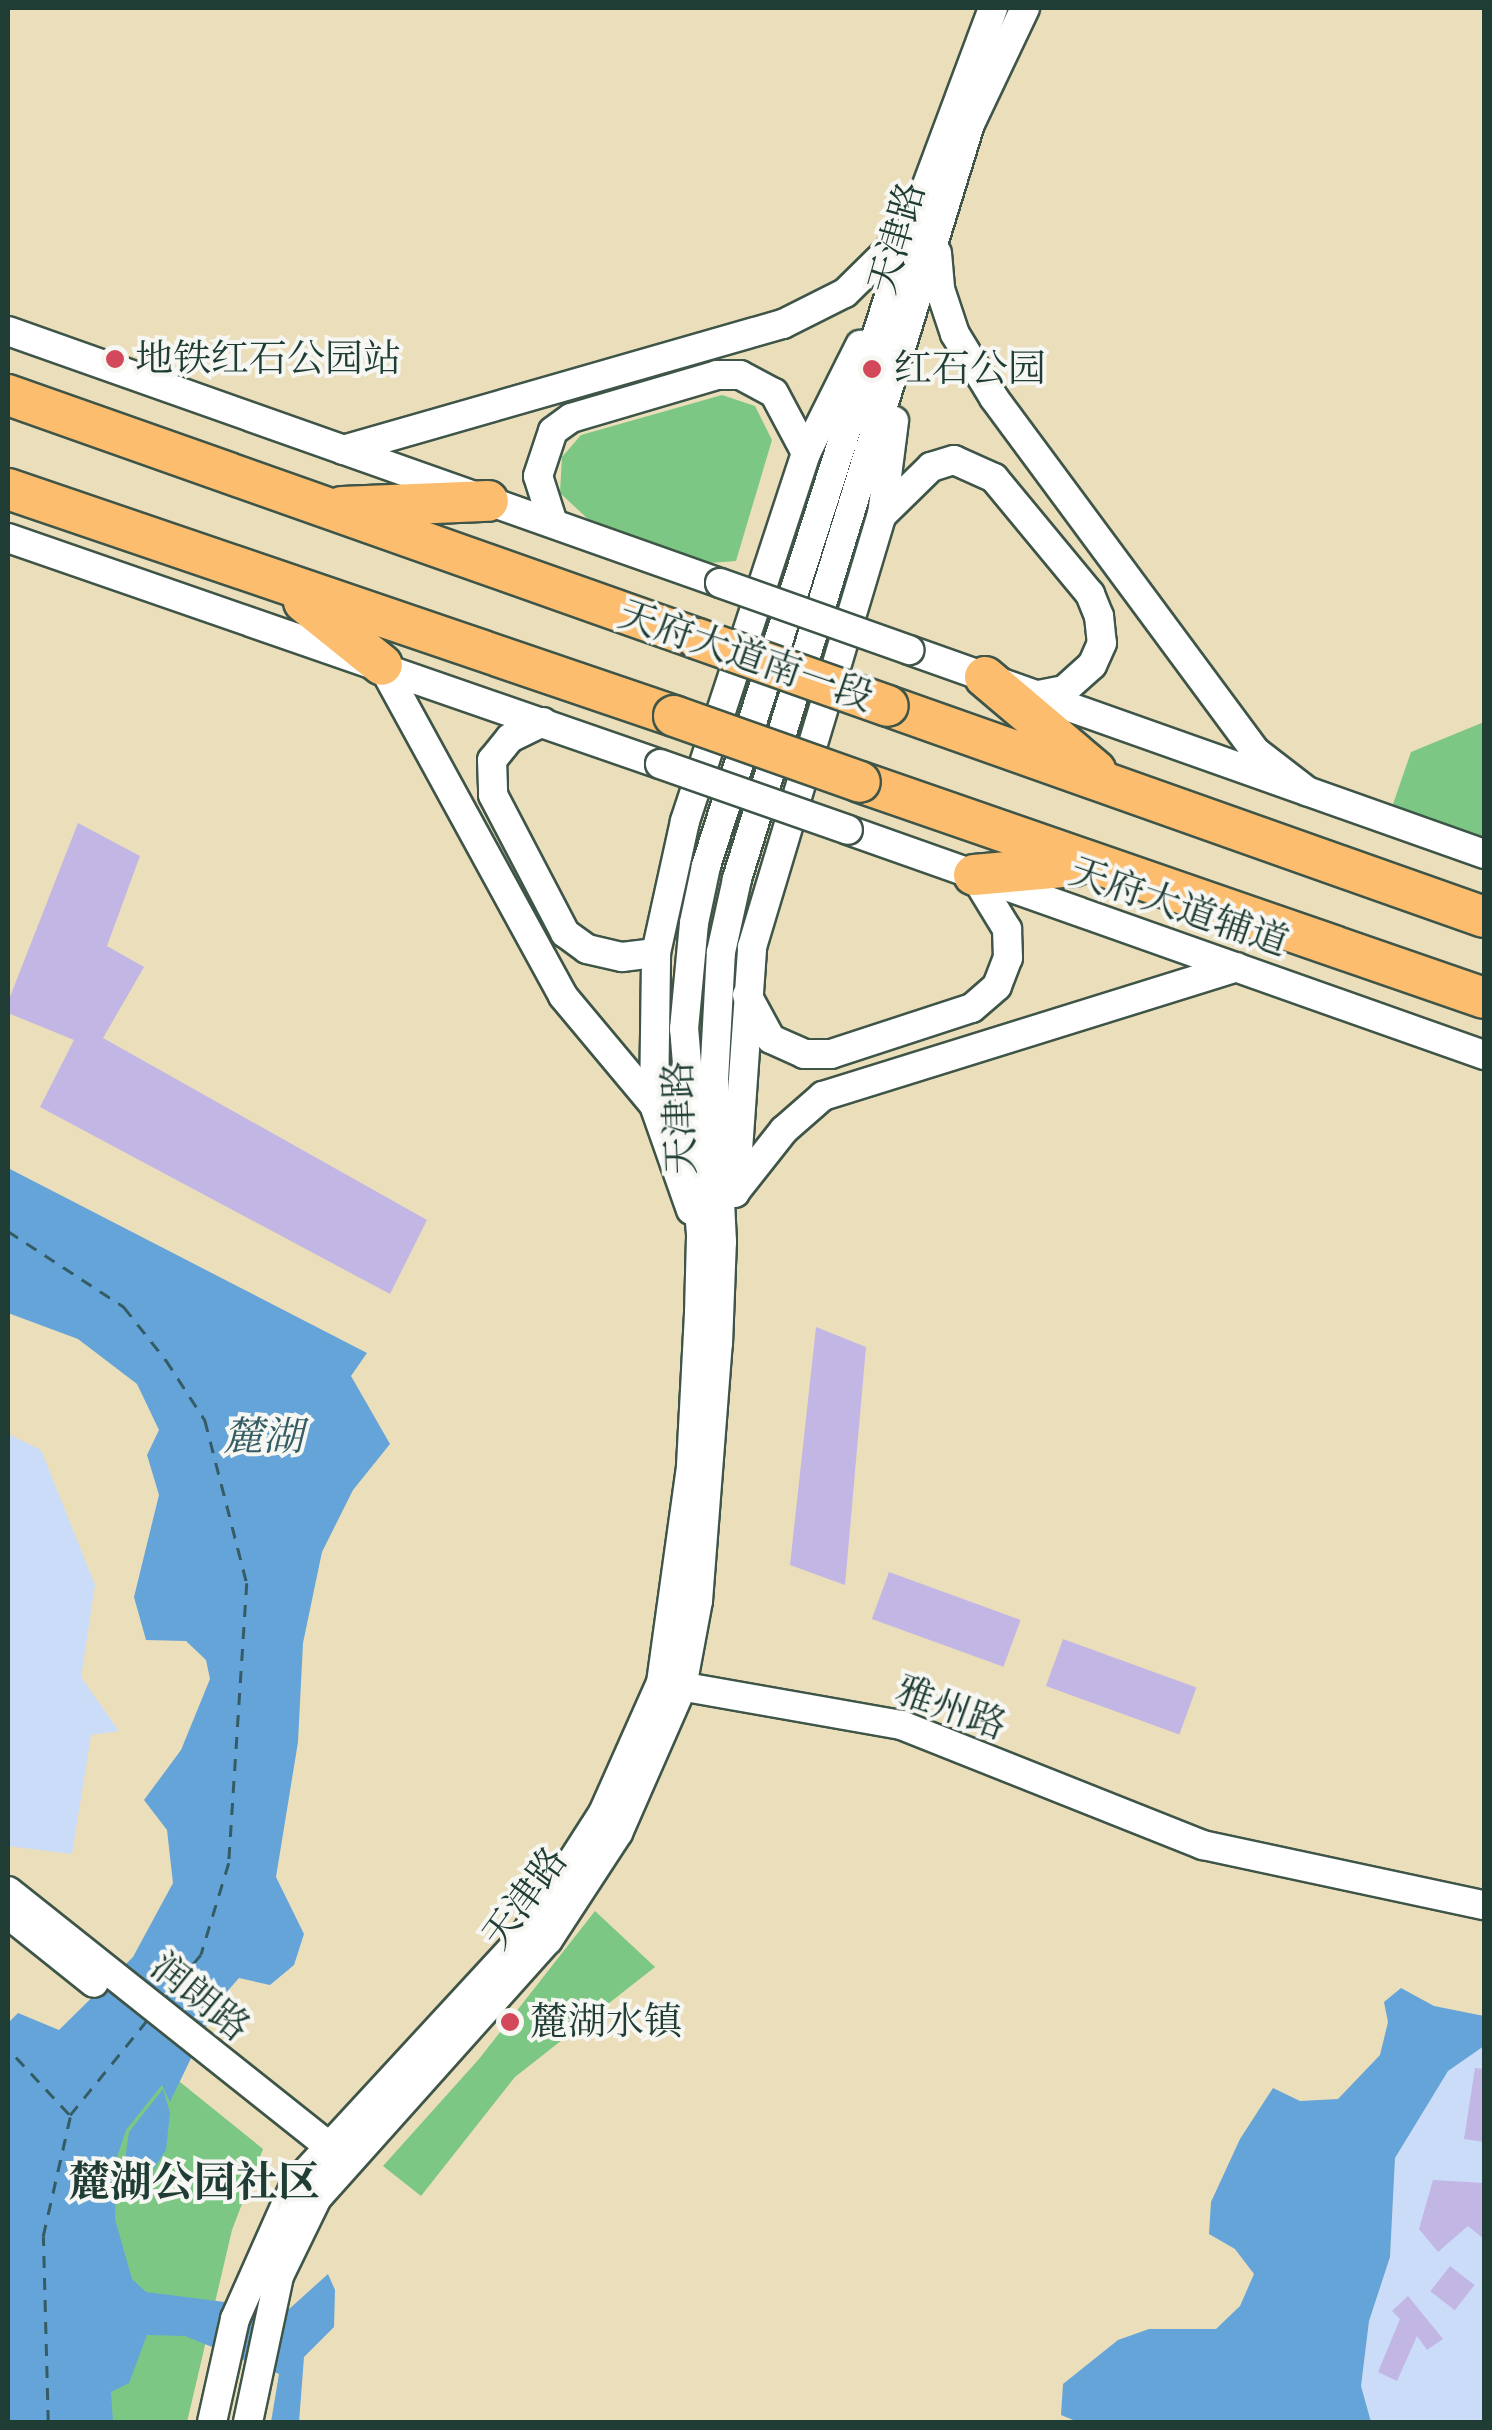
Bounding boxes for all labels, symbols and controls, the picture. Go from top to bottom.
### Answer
street label: 天津路 [859,177,935,299]
place label: 地铁红石公园站 [135,336,401,382]
place label: 红石公园 [894,346,1046,392]
marker: 地铁红石公园站 [104,348,126,370]
marker: 红石公园 [859,356,885,382]
street label: 天府大道南一段 [613,591,879,721]
street label: 天府大道辅道 [1064,848,1294,966]
street label: 天津路 [655,1060,705,1176]
water label: 麓湖 [223,1413,303,1461]
street label: 雅州路 [890,1667,1012,1749]
street label: 天津路 [473,1838,577,1958]
street label: 润朗路 [141,1943,259,2051]
place label: 麓湖水镇 [530,1999,682,2045]
marker: 麓湖水镇 [499,2011,521,2033]
district label: 麓湖公园社区 [68,2158,320,2208]

